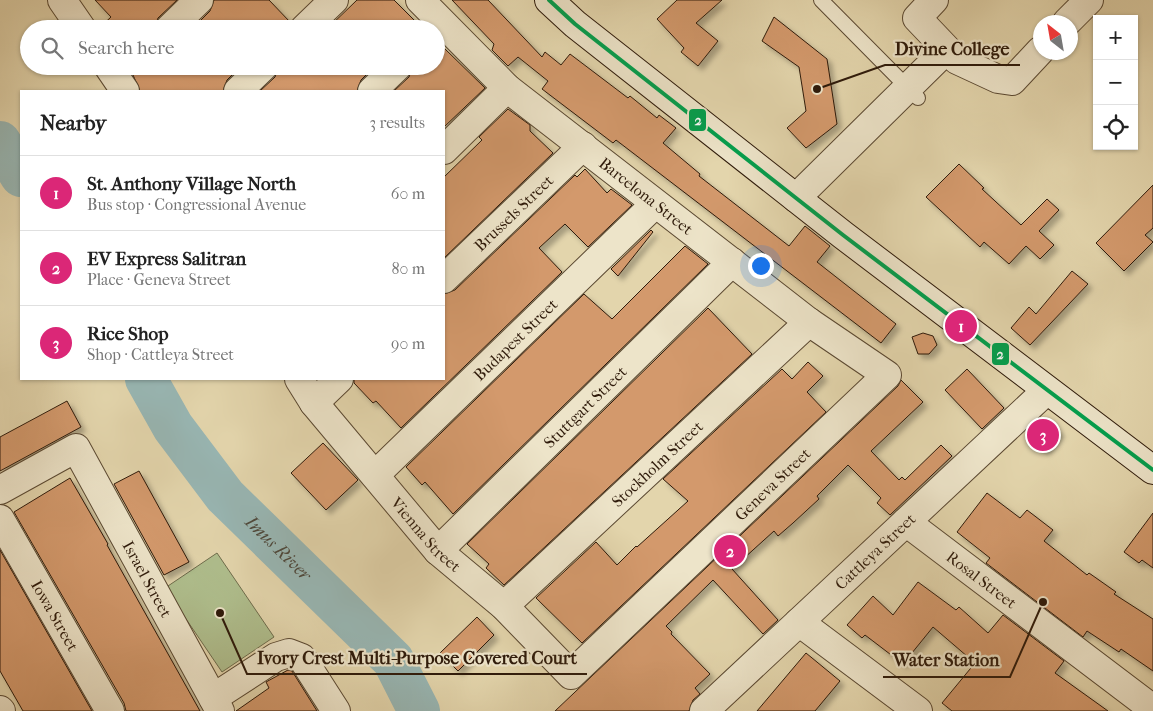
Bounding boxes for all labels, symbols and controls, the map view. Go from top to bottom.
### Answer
north arrow [1033,15,1078,60]
map controls [1093,15,1138,150]
button: + [1093,15,1138,60]
search box [20,20,445,75]
callout: Divine College [885,32,1020,65]
icon: search [38,34,66,62]
text: Search here [78,37,174,59]
text: Divine College [895,39,1009,60]
button: − [1093,60,1138,105]
button: locate [1093,105,1138,150]
line badge: 2 [688,108,707,132]
text: Nearby [40,111,106,135]
text: 2 [694,112,702,129]
text: 3 results [369,113,425,132]
street label: Barcelona Street [595,153,697,239]
street label: Brussels Street [470,170,557,255]
text: St. Anthony Village North [87,173,296,195]
text: 1 [53,184,59,203]
text: 60 m [391,184,425,203]
text: Bus stop · Congressional Avenue [87,195,306,214]
text: EV Express Salitran [87,248,246,270]
your location [748,253,774,279]
text: 2 [52,259,60,278]
text: 80 m [391,259,425,278]
text: Place · Geneva Street [87,270,231,289]
street label: Budapest Street [469,294,561,384]
pin: 1 [945,307,977,345]
text: Rice Shop [87,323,168,345]
text: 3 [53,334,59,353]
text: 90 m [391,334,425,353]
line badge: 2 [991,342,1010,366]
text: Shop · Cattleya Street [87,345,234,364]
text: 2 [996,346,1004,363]
street label: Stuttgart Street [539,362,631,451]
street label: Stockholm Street [607,416,707,511]
pin: 3 [1027,416,1059,454]
street label: Geneva Street [730,443,814,524]
street label: Vienna Street [387,492,465,576]
street label: Cattleya Street [831,509,919,593]
water label: Imus River [240,511,317,586]
pin: 2 [714,532,746,570]
street label: Israel Street [119,537,176,621]
street label: Rosal Street [943,547,1021,612]
street label: Iowa Street [27,576,83,654]
callout: Ivory Crest Multi-Purpose Covered Court [247,641,587,674]
callout: Water Station [883,644,1010,677]
text: Ivory Crest Multi-Purpose Covered Court [257,648,578,669]
text: Water Station [892,650,1000,671]

